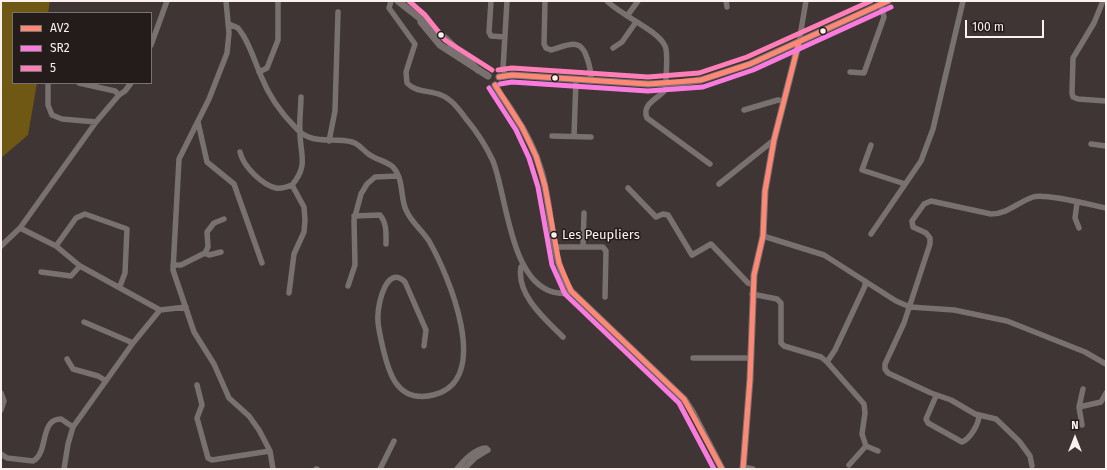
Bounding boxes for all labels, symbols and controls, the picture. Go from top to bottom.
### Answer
legend [12,12,152,84]
scale bar [967,12,1046,38]
text: 100 m [972,20,1004,34]
text: AV2 [50,21,69,35]
unlabelled marker [818,26,828,36]
unlabelled marker [436,30,446,40]
text: SR2 [50,41,70,55]
text: 5 [50,61,56,75]
unlabelled marker [550,73,560,83]
place label: Les Peupliers [562,227,640,243]
marker: Les Peupliers [549,230,559,240]
north arrow [1055,418,1095,458]
text: N [1071,419,1079,432]

